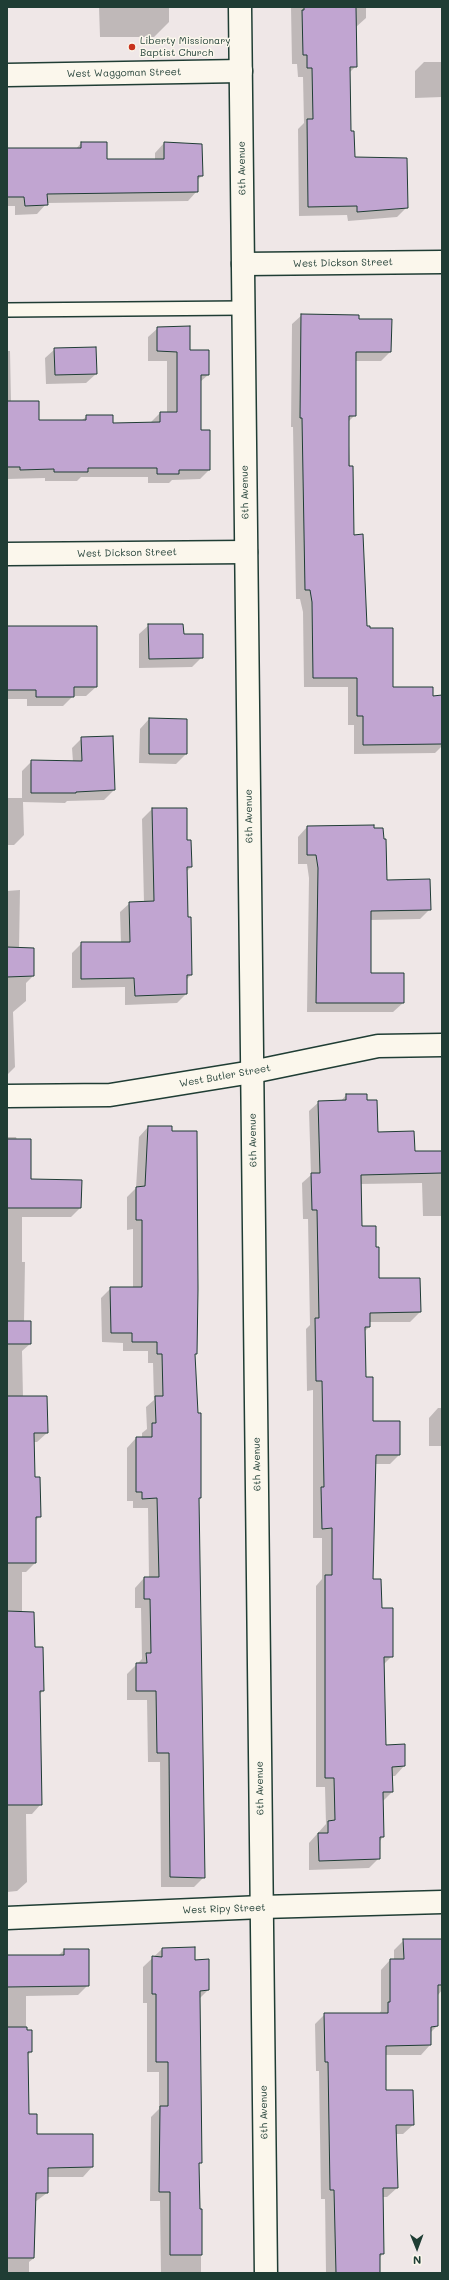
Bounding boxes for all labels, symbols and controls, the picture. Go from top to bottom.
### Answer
place label: Liberty Missionary Baptist Church [140,35,230,58]
marker: Liberty Missionary Baptist Church [127,42,137,52]
street label: West Waggoman Street [67,66,181,80]
street label: 6th Avenue [236,141,248,195]
street label: West Dickson Street [293,256,393,270]
street label: 6th Avenue [239,465,251,519]
street label: West Dickson Street [77,546,177,560]
street label: 6th Avenue [243,789,255,843]
street label: West Butler Street [179,1062,271,1090]
street label: 6th Avenue [247,1113,259,1167]
street label: 6th Avenue [251,1437,263,1491]
street label: 6th Avenue [254,1761,266,1815]
street label: West Ripy Street [182,1902,266,1916]
street label: 6th Avenue [258,2085,270,2139]
north arrow [397,2228,437,2268]
text: N [413,2253,422,2268]

